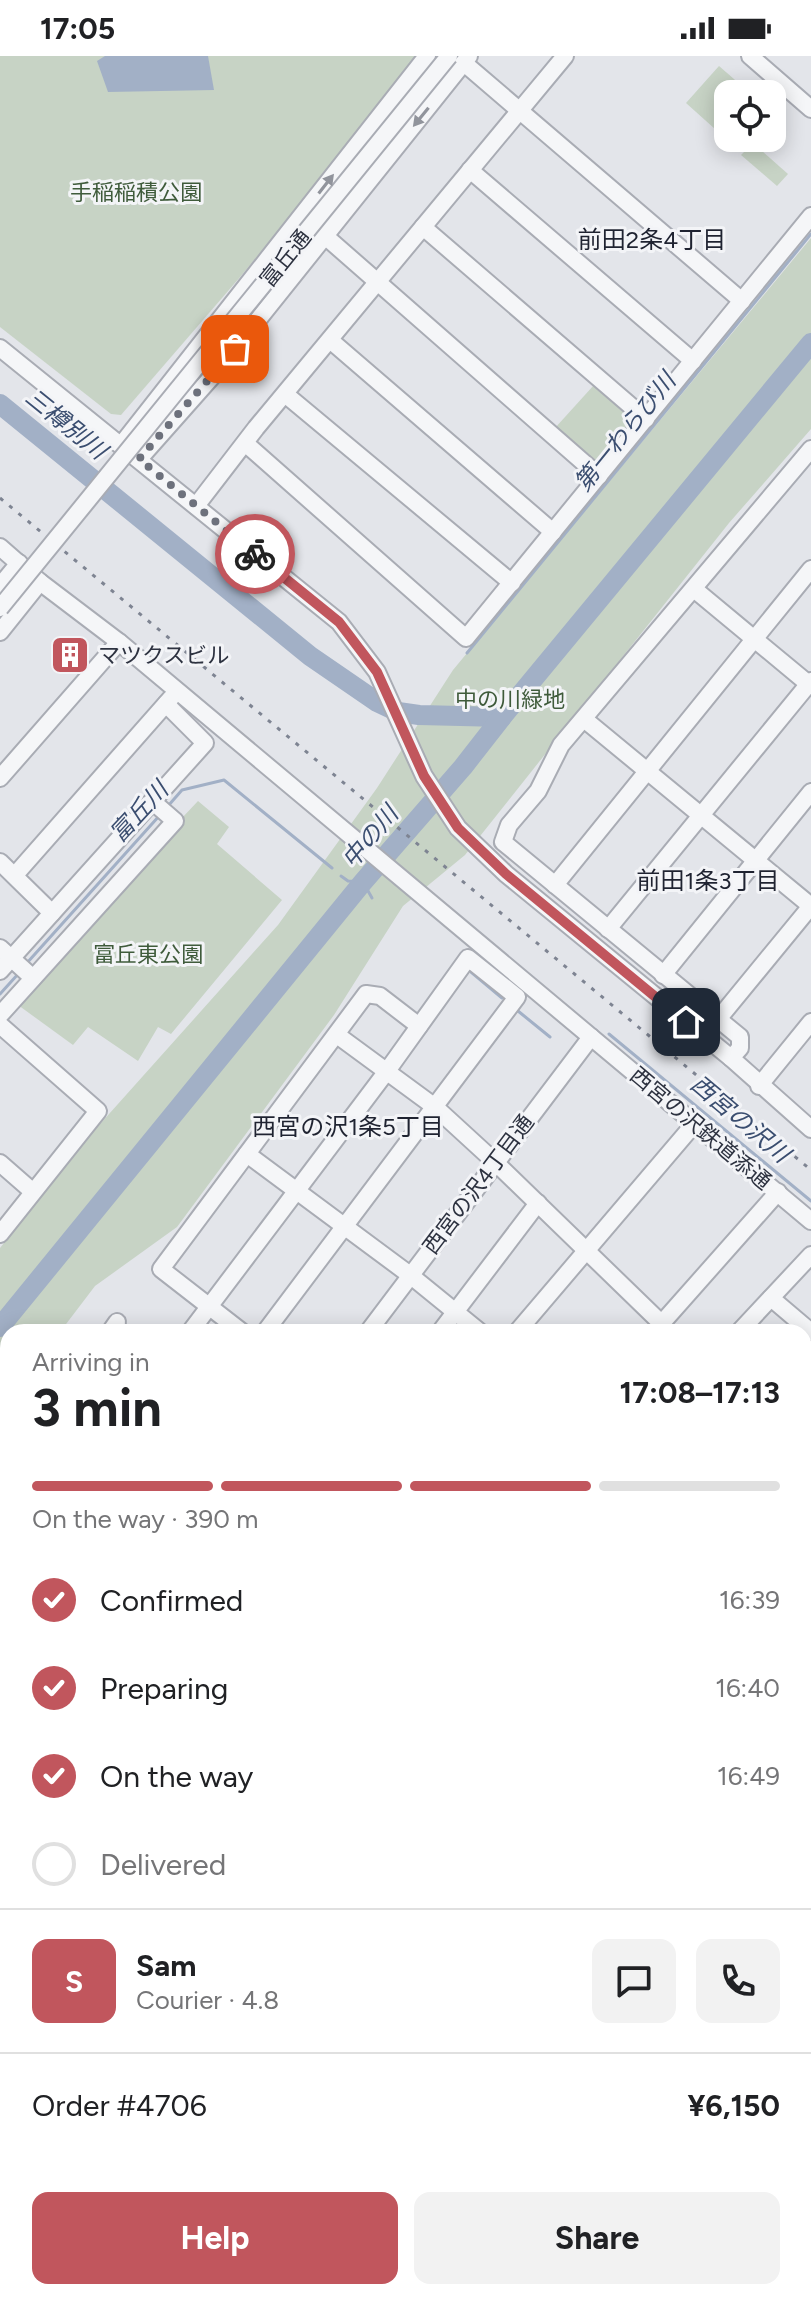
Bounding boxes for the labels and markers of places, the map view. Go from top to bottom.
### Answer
pin [201,315,269,383]
building icon: マツクスビル [49,634,91,676]
place label: マツクスビル [98,642,229,669]
pin [652,988,720,1056]

